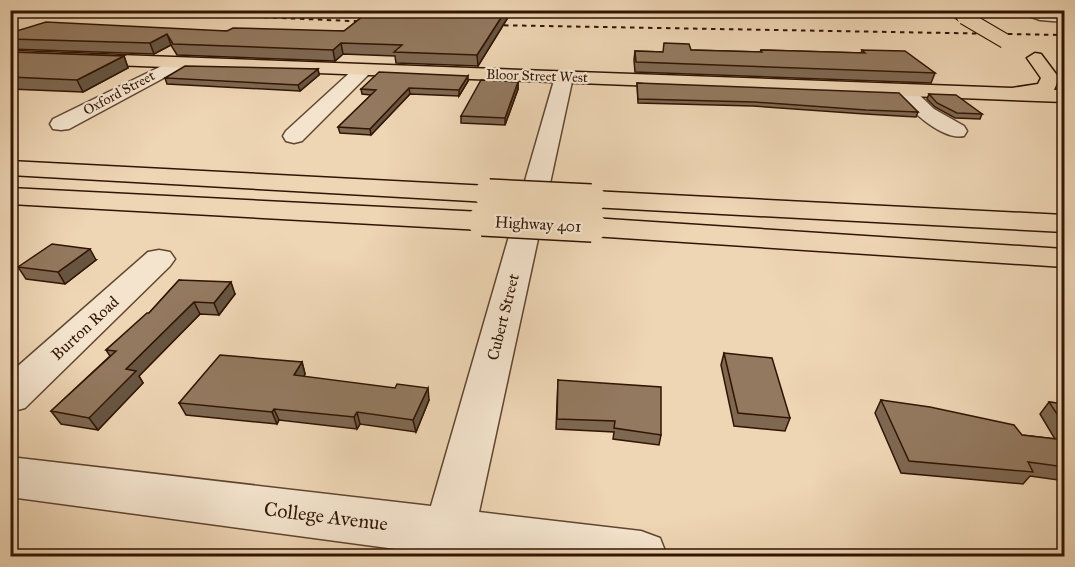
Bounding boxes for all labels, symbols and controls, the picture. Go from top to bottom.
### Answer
street label: Bloor Street West [486,66,588,86]
street label: Oxford Street [80,67,158,119]
street label: Highway 401 [494,212,582,237]
street label: Cubert Street [483,271,523,362]
street label: Burton Road [47,292,123,364]
street label: College Avenue [262,496,389,537]

